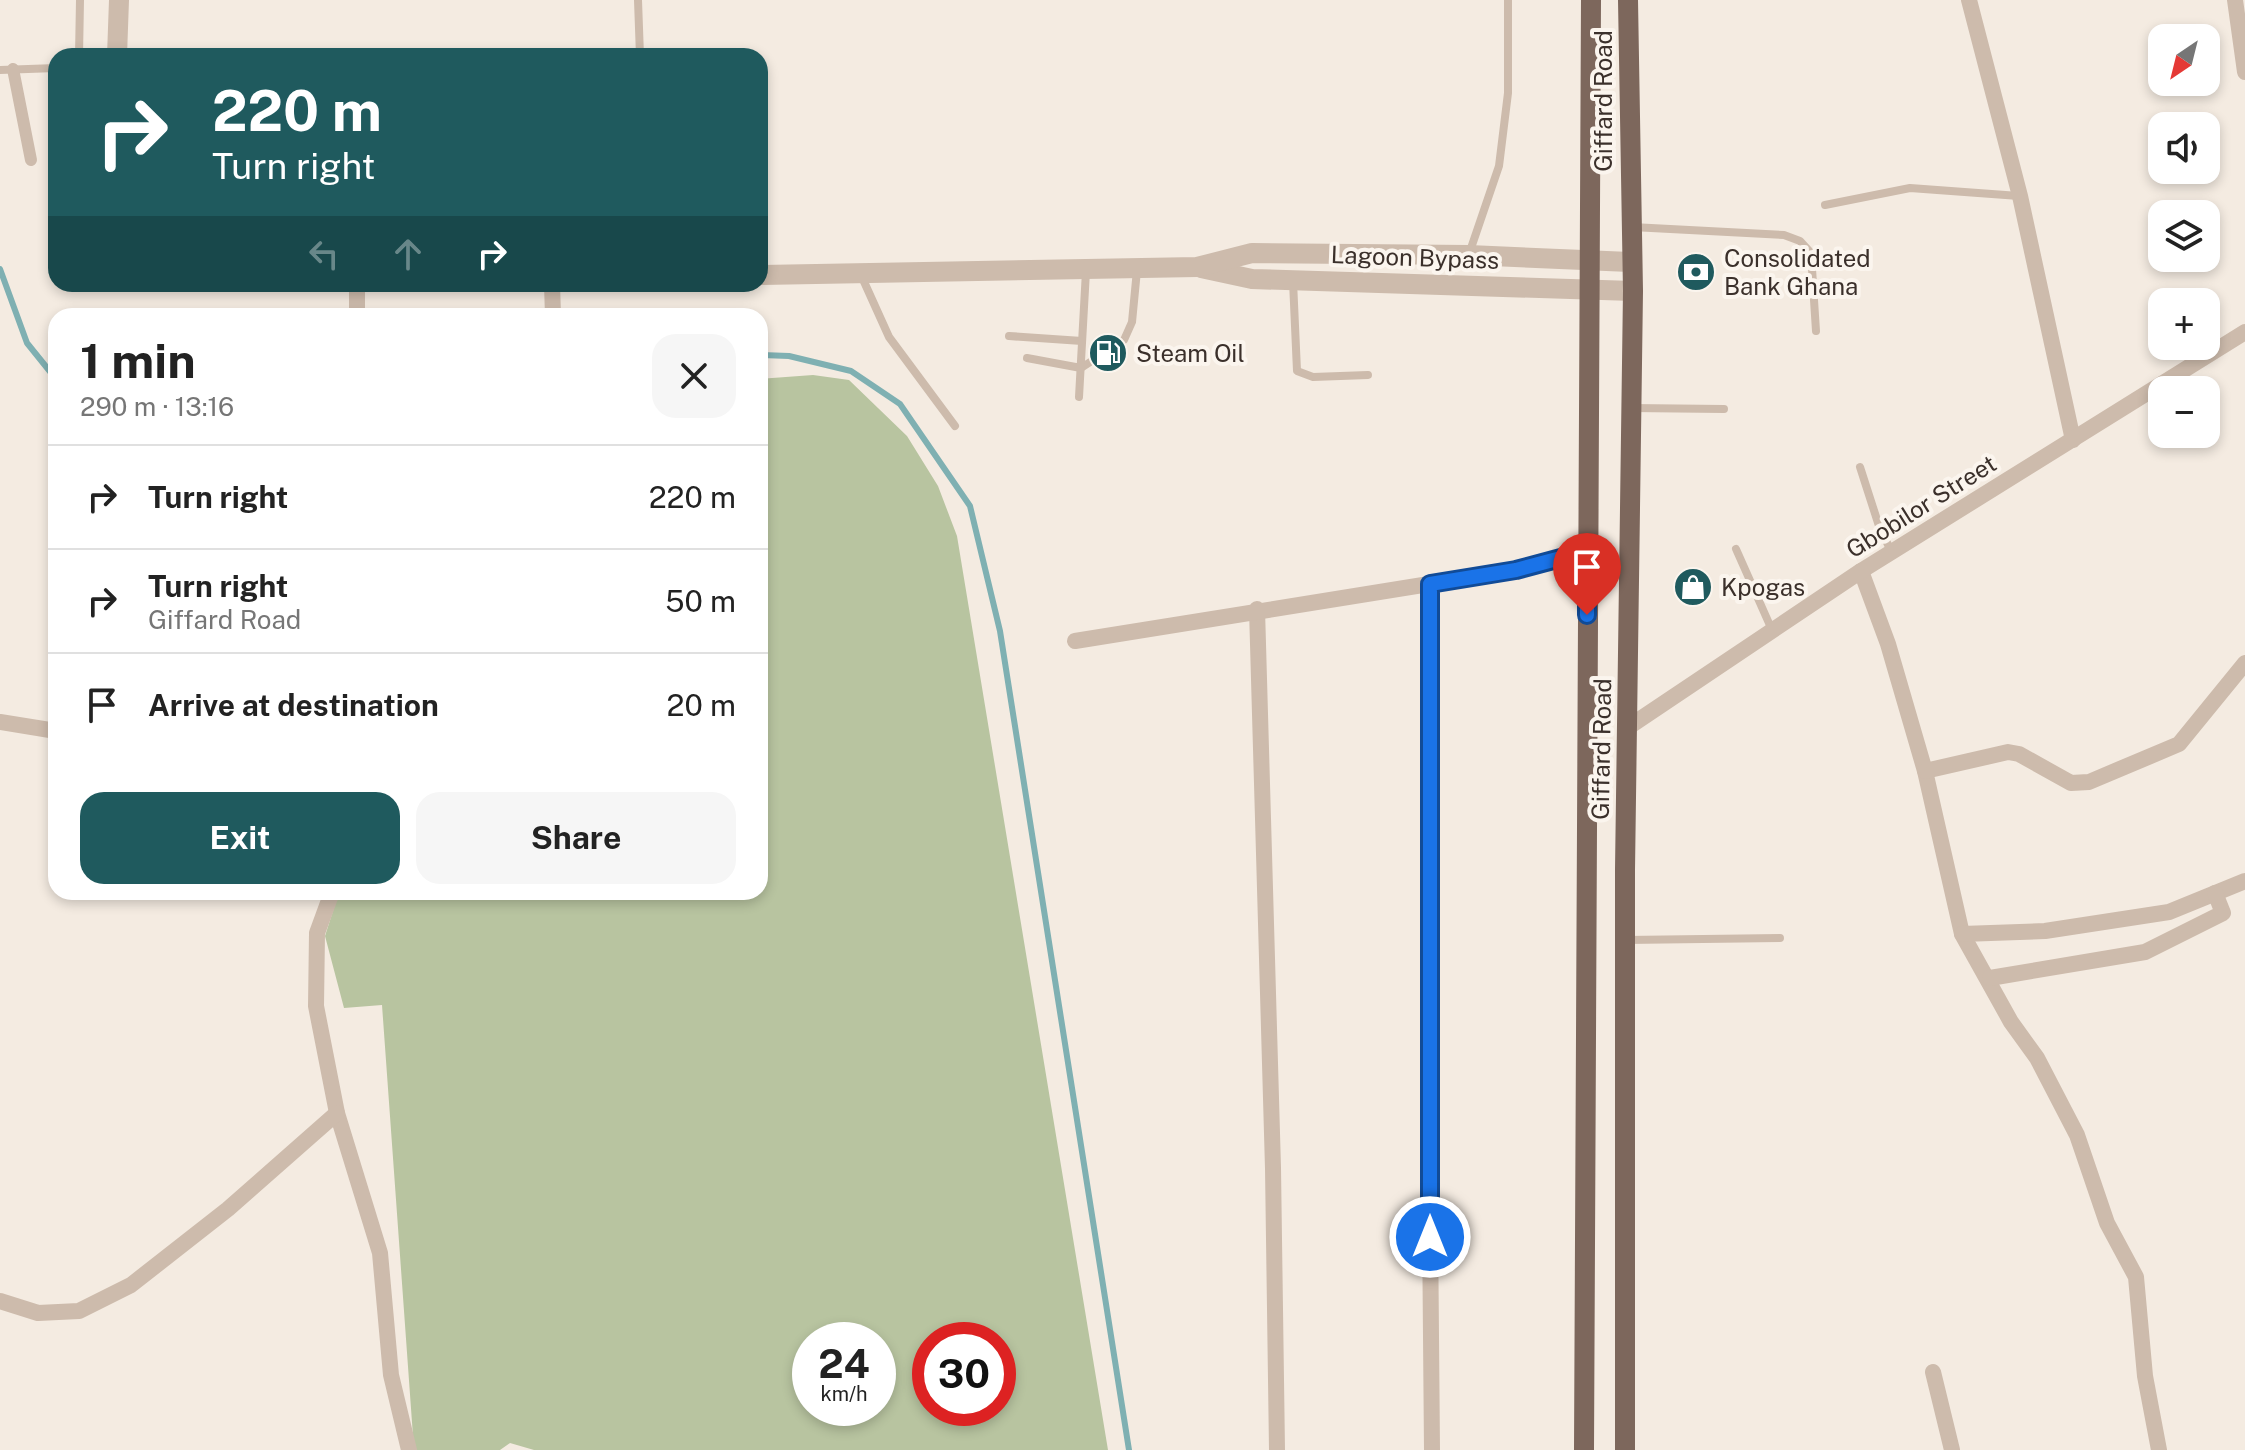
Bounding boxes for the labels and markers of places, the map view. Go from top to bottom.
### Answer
place label: Consolidated Bank Ghana [1724,244,1871,300]
bank icon: Consolidated Bank Ghana [1675,251,1717,293]
fuel station icon: Steam Oil [1087,332,1129,374]
place label: Steam Oil [1136,339,1245,367]
pin [1553,533,1621,615]
shop icon: Kpogas [1672,566,1714,608]
place label: Kpogas [1721,573,1805,601]

